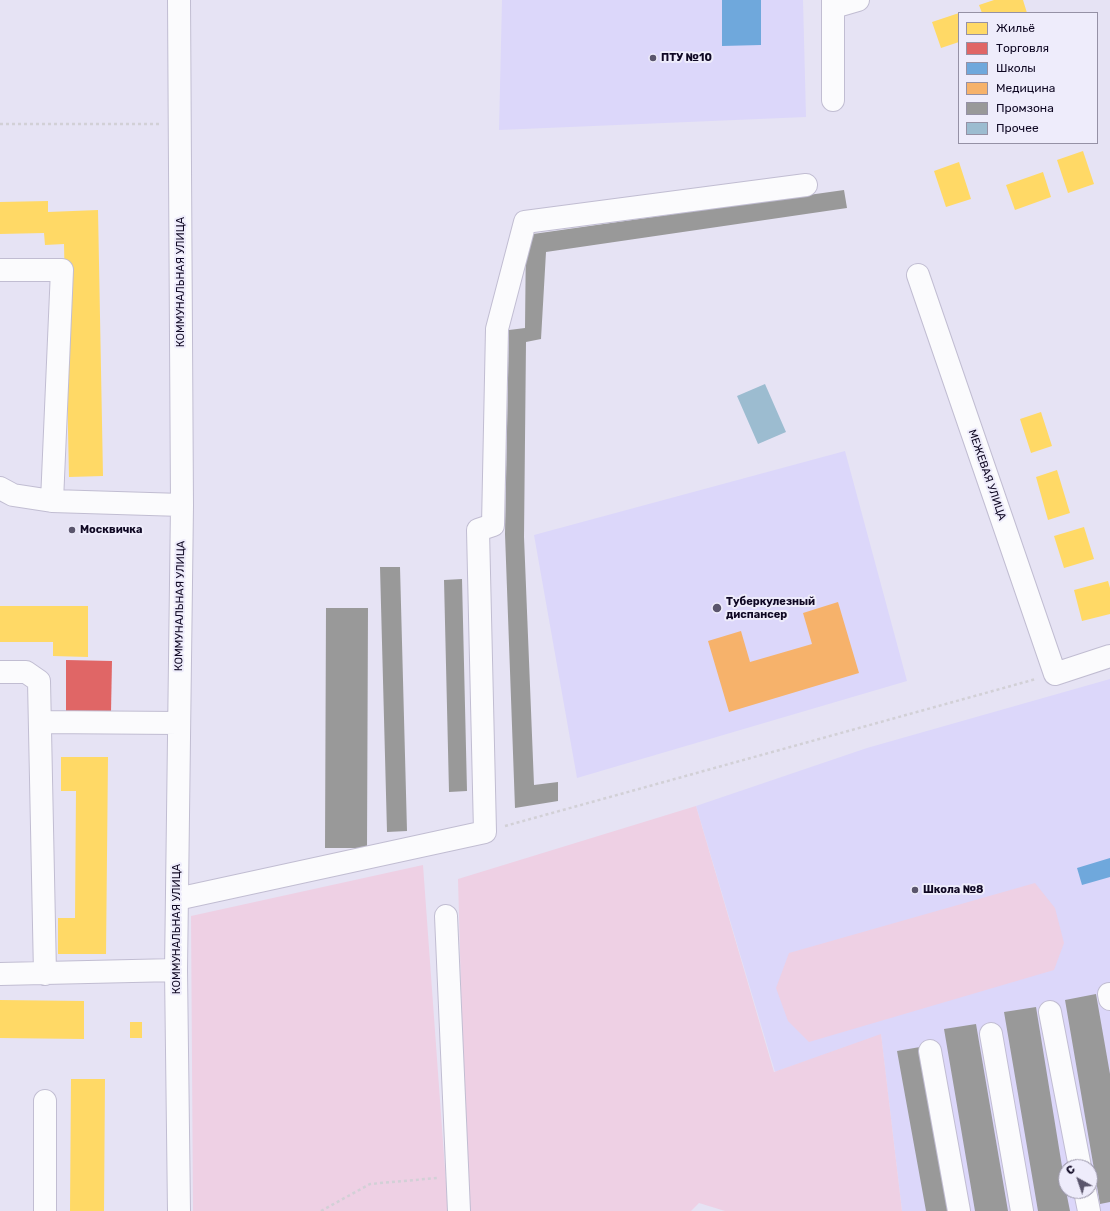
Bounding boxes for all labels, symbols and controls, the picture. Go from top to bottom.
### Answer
legend [958,12,1098,144]
text: Жильё [996,21,1035,35]
text: Торговля [996,41,1049,55]
place label: ПТУ №10 [661,51,712,65]
marker: ПТУ №10 [648,53,658,63]
text: Школы [996,61,1036,75]
text: Медицина [996,81,1055,95]
text: Промзона [996,101,1054,115]
text: Прочее [996,121,1039,135]
street label: КОММУНАЛЬНАЯ УЛИЦА [174,217,188,347]
street label: МЕЖЕВАЯ УЛИЦА [965,428,1009,522]
place label: Москвичка [80,523,142,537]
marker: Москвичка [67,525,77,535]
street label: КОММУНАЛЬНАЯ УЛИЦА [172,541,188,671]
place label: Туберкулезный диспансер [726,595,815,621]
marker: Туберкулезный диспансер [711,602,723,614]
street label: КОММУНАЛЬНАЯ УЛИЦА [170,864,184,994]
place label: Школа №8 [923,883,984,897]
marker: Школа №8 [910,885,920,895]
north arrow [1058,1159,1098,1199]
text: С [1063,1163,1078,1178]

